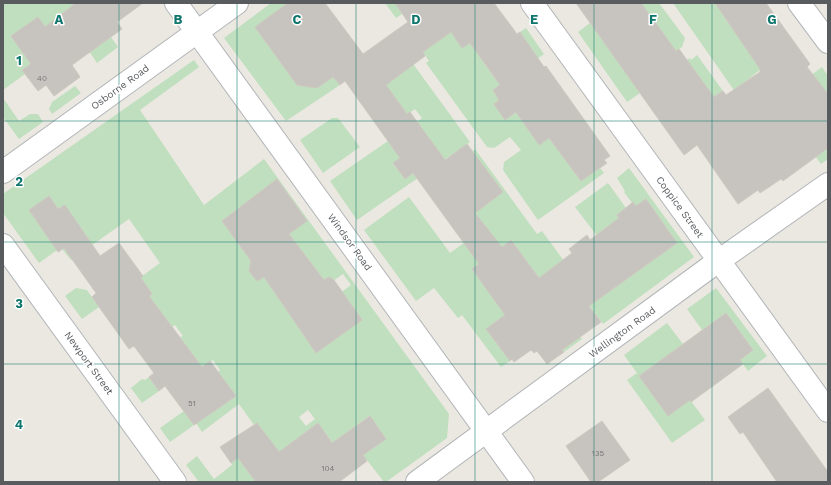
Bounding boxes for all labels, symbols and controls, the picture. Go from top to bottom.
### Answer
text: A [55,12,64,27]
text: B [174,12,183,27]
text: C [293,12,302,27]
text: D [411,12,421,27]
text: E [530,12,538,27]
text: F [649,12,657,27]
text: G [767,12,777,27]
text: 1 [16,53,22,68]
street label: Osborne Road [89,62,151,112]
house number: 40 [37,74,47,83]
text: 2 [15,174,23,189]
street label: Coppice Street [654,174,706,240]
street label: Windsor Road [326,211,374,273]
text: 3 [15,296,23,311]
street label: Wellington Road [587,304,657,360]
street label: Newport Street [62,329,116,397]
house number: 51 [188,399,196,408]
text: 4 [15,417,24,432]
house number: 135 [592,449,605,458]
house number: 104 [322,464,335,473]

